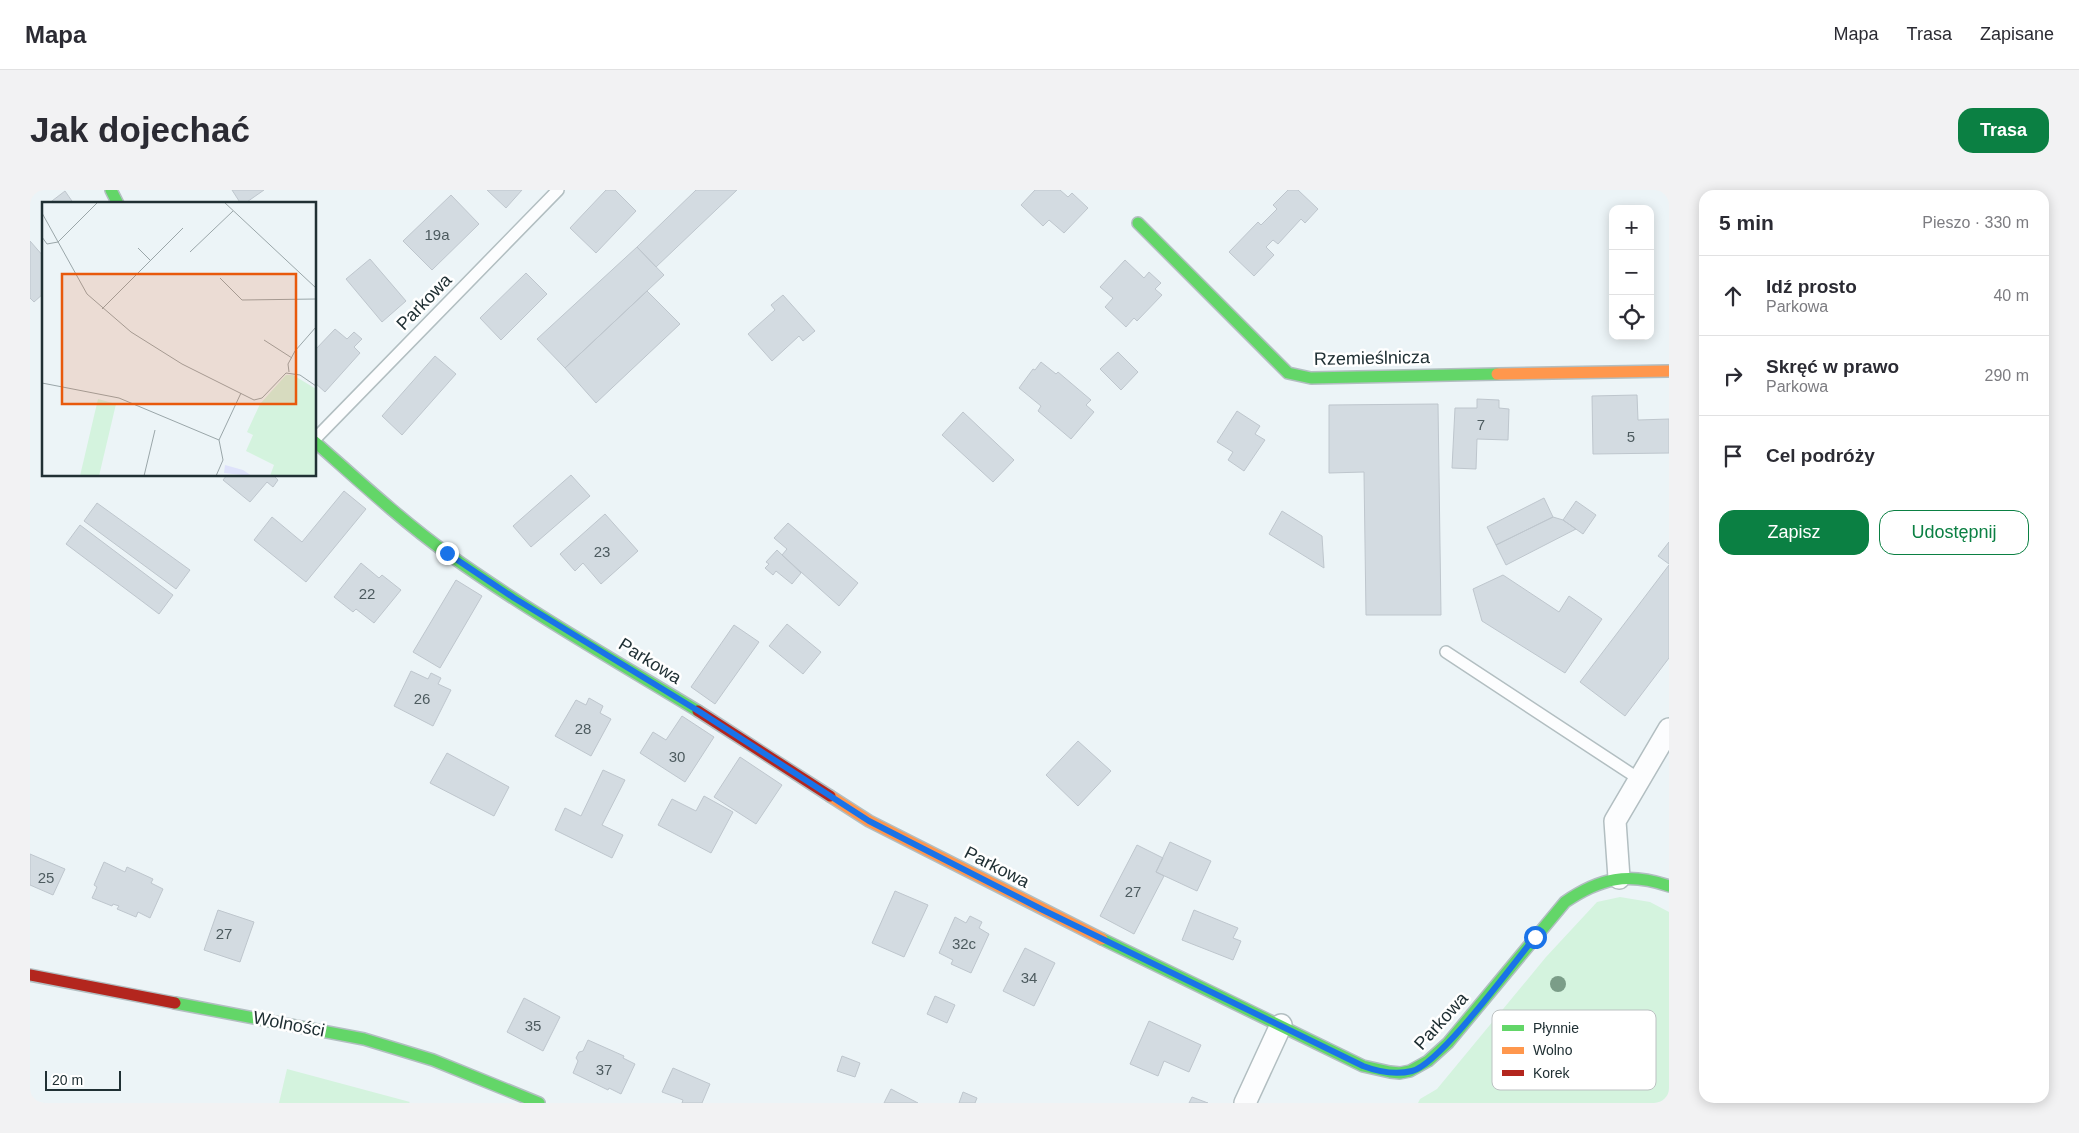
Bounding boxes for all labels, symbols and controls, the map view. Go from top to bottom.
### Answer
text: Mapa [25,21,86,48]
text: Mapa [1834,24,1879,44]
text: Trasa [1907,24,1952,44]
text: Zapisane [1980,24,2054,44]
button: Trasa [1958,108,2049,153]
text: Jak dojechać [30,110,250,149]
inset map [42,202,316,476]
map controls [1609,205,1654,340]
button: + [1609,205,1654,250]
text: 5 min [1719,211,1774,234]
text: Pieszo · 330 m [1922,214,2029,231]
house number: 19a [424,226,450,243]
button: − [1609,250,1654,295]
street label: Parkowa [392,269,456,334]
text: Idź prosto [1766,276,1857,297]
icon: ahead [1719,282,1747,310]
text: 40 m [1993,287,2029,304]
button: locate [1609,295,1654,340]
text: Parkowa [1766,298,1828,315]
street label: Rzemieślnicza [1314,347,1431,369]
text: Skręć w prawo [1766,356,1899,377]
icon: right [1719,362,1747,390]
text: 290 m [1985,367,2029,384]
text: Parkowa [1766,378,1828,395]
house number: 7 [1477,416,1485,433]
house number: 5 [1627,428,1635,445]
icon: arrive [1719,442,1747,470]
text: Cel podróży [1766,445,1875,466]
button: Zapisz [1719,510,1869,555]
button: Udostępnij [1879,510,2029,555]
route end [436,542,459,565]
house number: 23 [594,543,610,560]
house number: 22 [359,585,375,602]
street label: Parkowa [615,634,686,689]
house number: 26 [414,690,430,707]
house number: 28 [575,720,591,737]
house number: 30 [669,748,685,765]
street label: Parkowa [961,842,1034,892]
house number: 25 [38,869,54,886]
house number: 27 [1125,883,1141,900]
house number: 27 [216,925,232,942]
route start [1524,926,1547,949]
house number: 32c [952,935,977,952]
house number: 34 [1021,969,1037,986]
street label: Parkowa [1410,988,1473,1054]
street label: Wolności [251,1007,327,1041]
legend [1492,1010,1656,1090]
house number: 35 [525,1017,541,1034]
text: Płynnie [1533,1020,1579,1036]
text: Wolno [1533,1042,1573,1058]
house number: 37 [596,1061,612,1078]
text: Korek [1533,1065,1571,1081]
scale bar [45,1068,121,1091]
text: 20 m [52,1072,83,1088]

